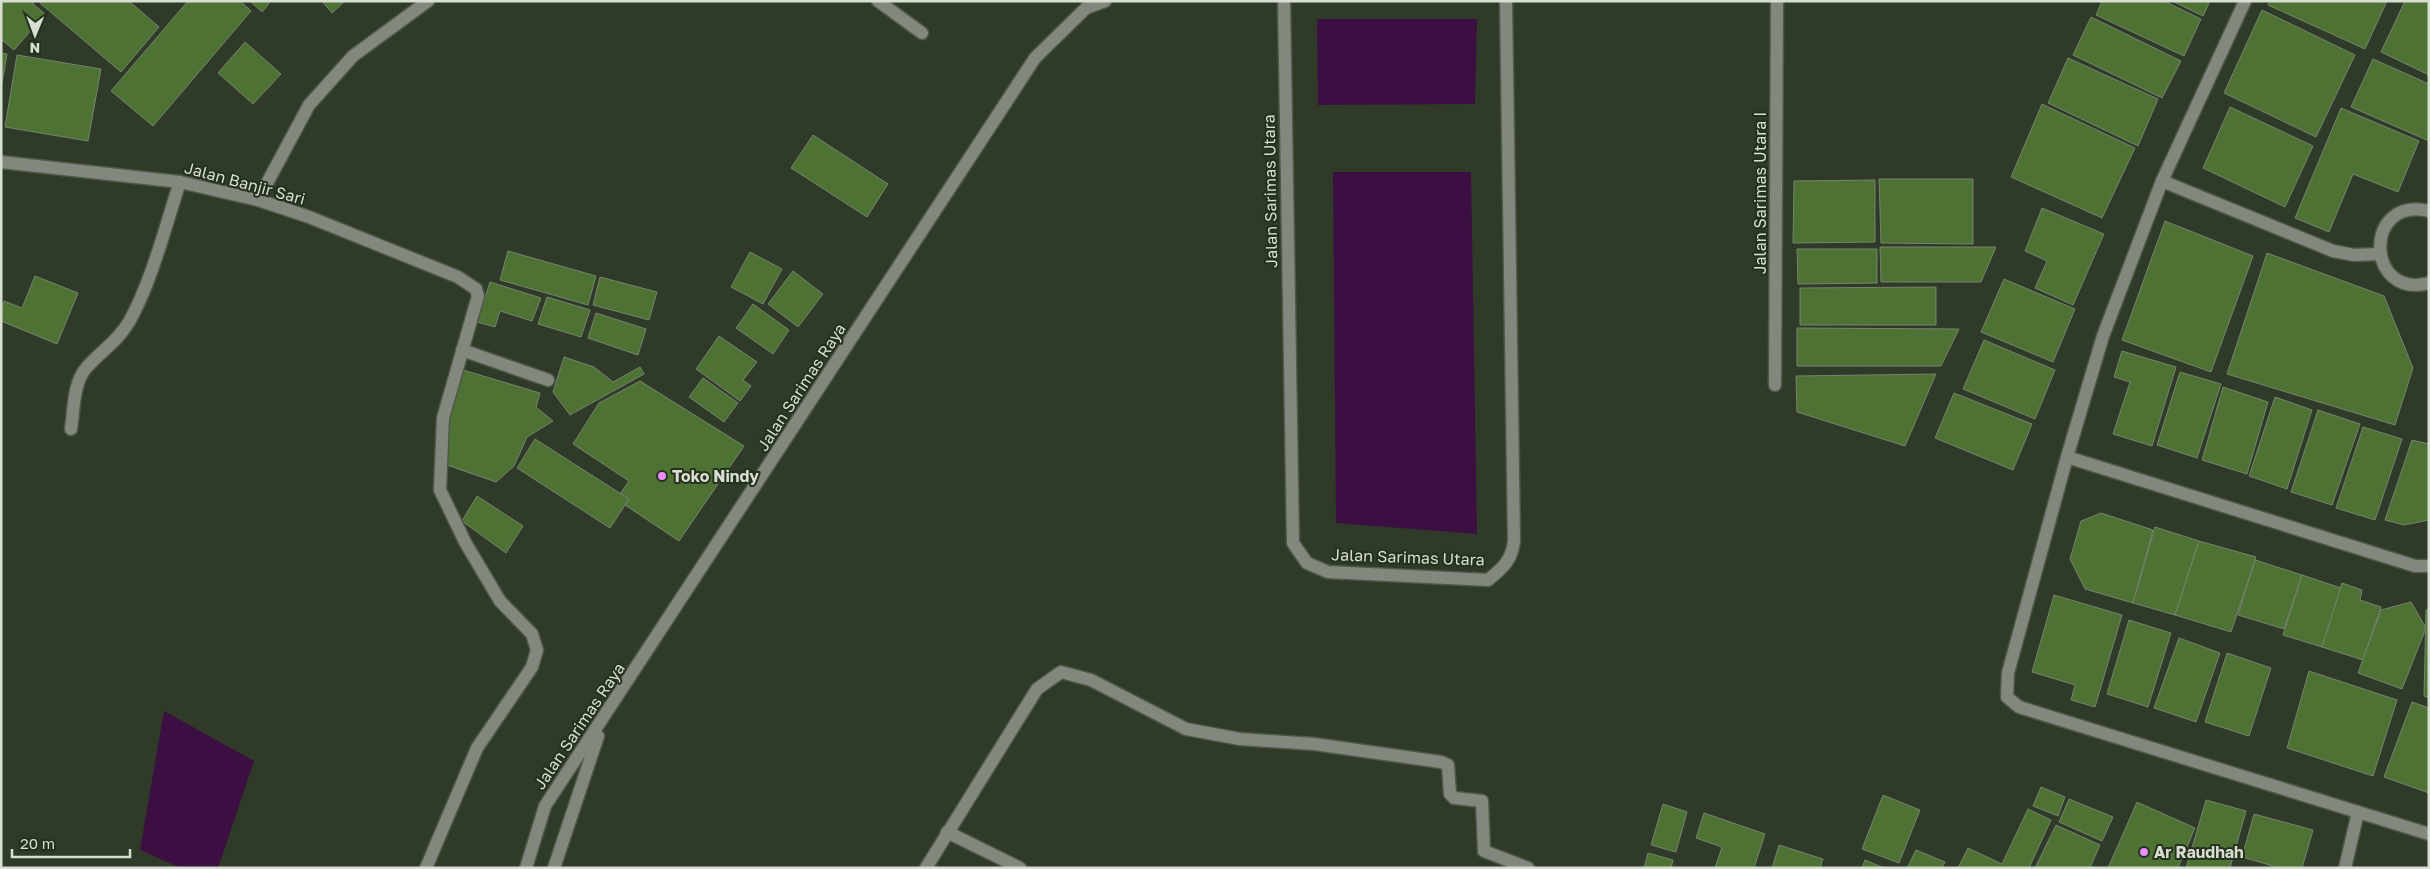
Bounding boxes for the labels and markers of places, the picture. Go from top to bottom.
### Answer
place label: Toko Nindy [672,466,759,486]
marker: Toko Nindy [656,470,668,482]
place label: Ar Raudhah [2154,842,2244,862]
marker: Ar Raudhah [2138,846,2150,858]

